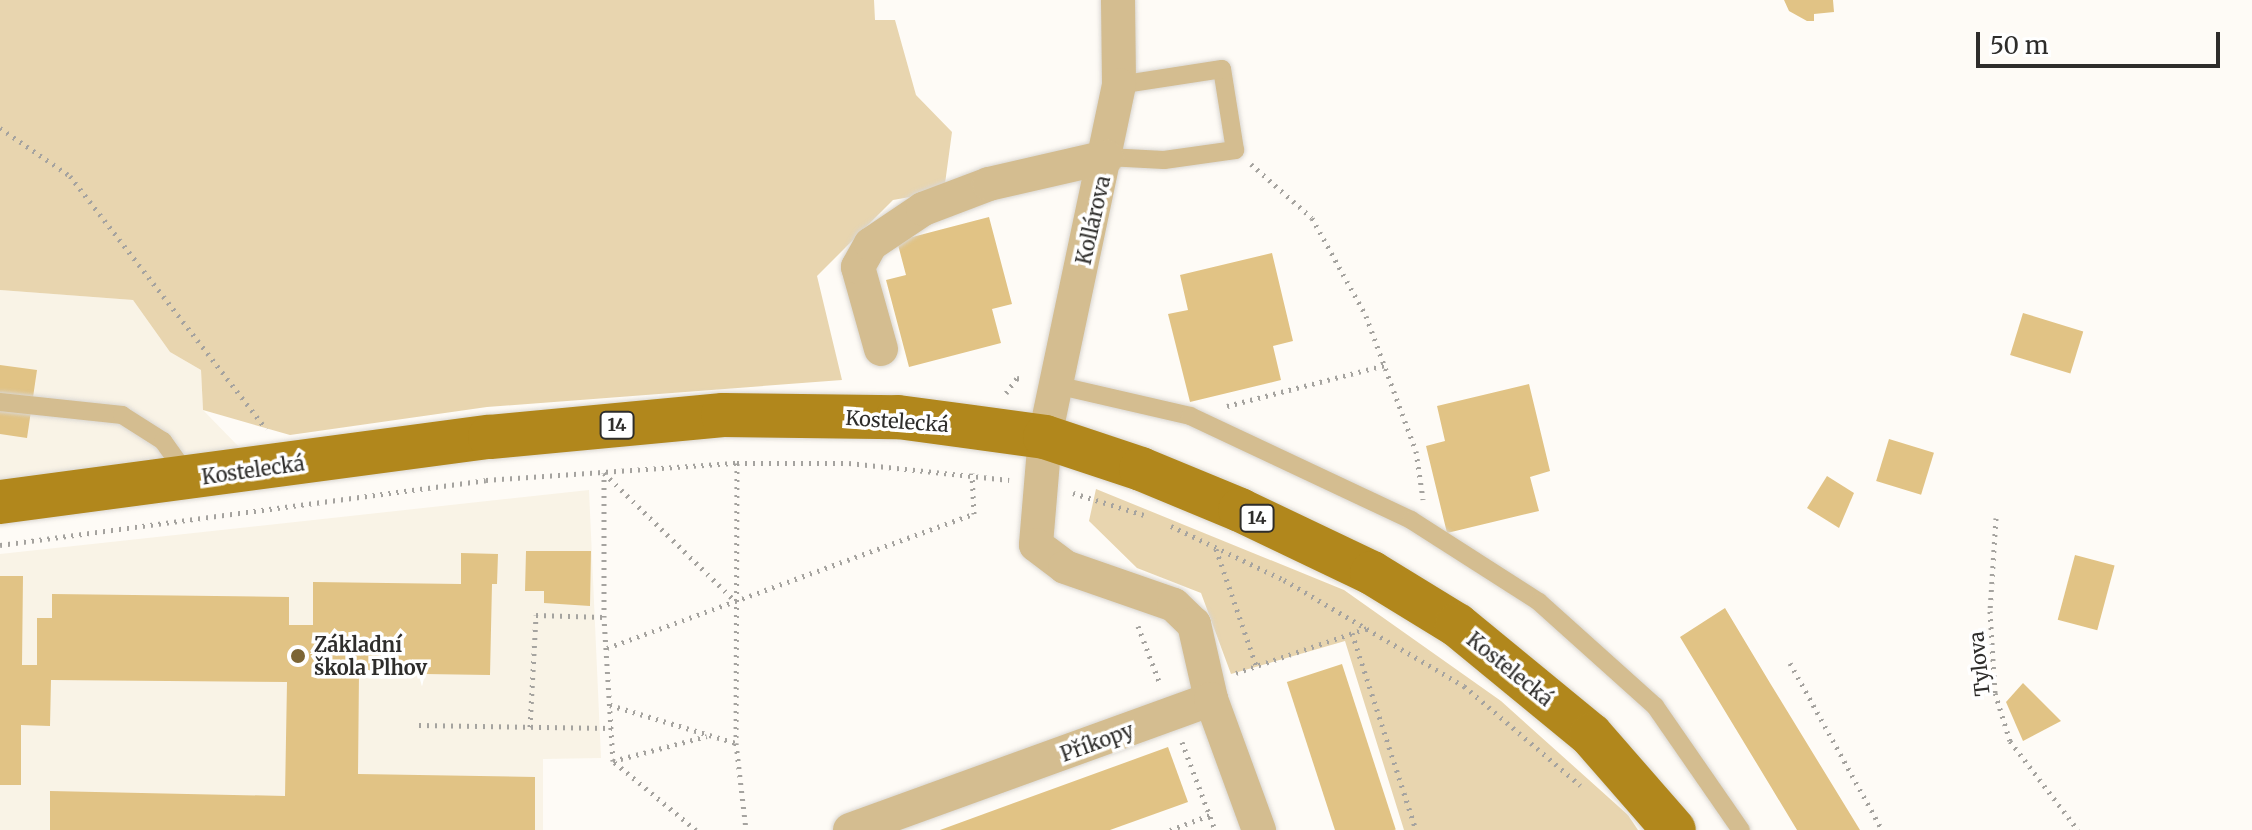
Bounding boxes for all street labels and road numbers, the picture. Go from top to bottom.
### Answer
street label: Kollárova [1071,173,1115,267]
street label: Kostelecká [845,405,949,437]
road number: 14 [599,411,635,439]
street label: Kostelecká [200,451,306,489]
road number: 14 [1239,504,1275,532]
street label: Kostelecká [1462,627,1558,711]
street label: Tylova [1964,630,1994,698]
street label: Příkopy [1057,718,1137,766]

